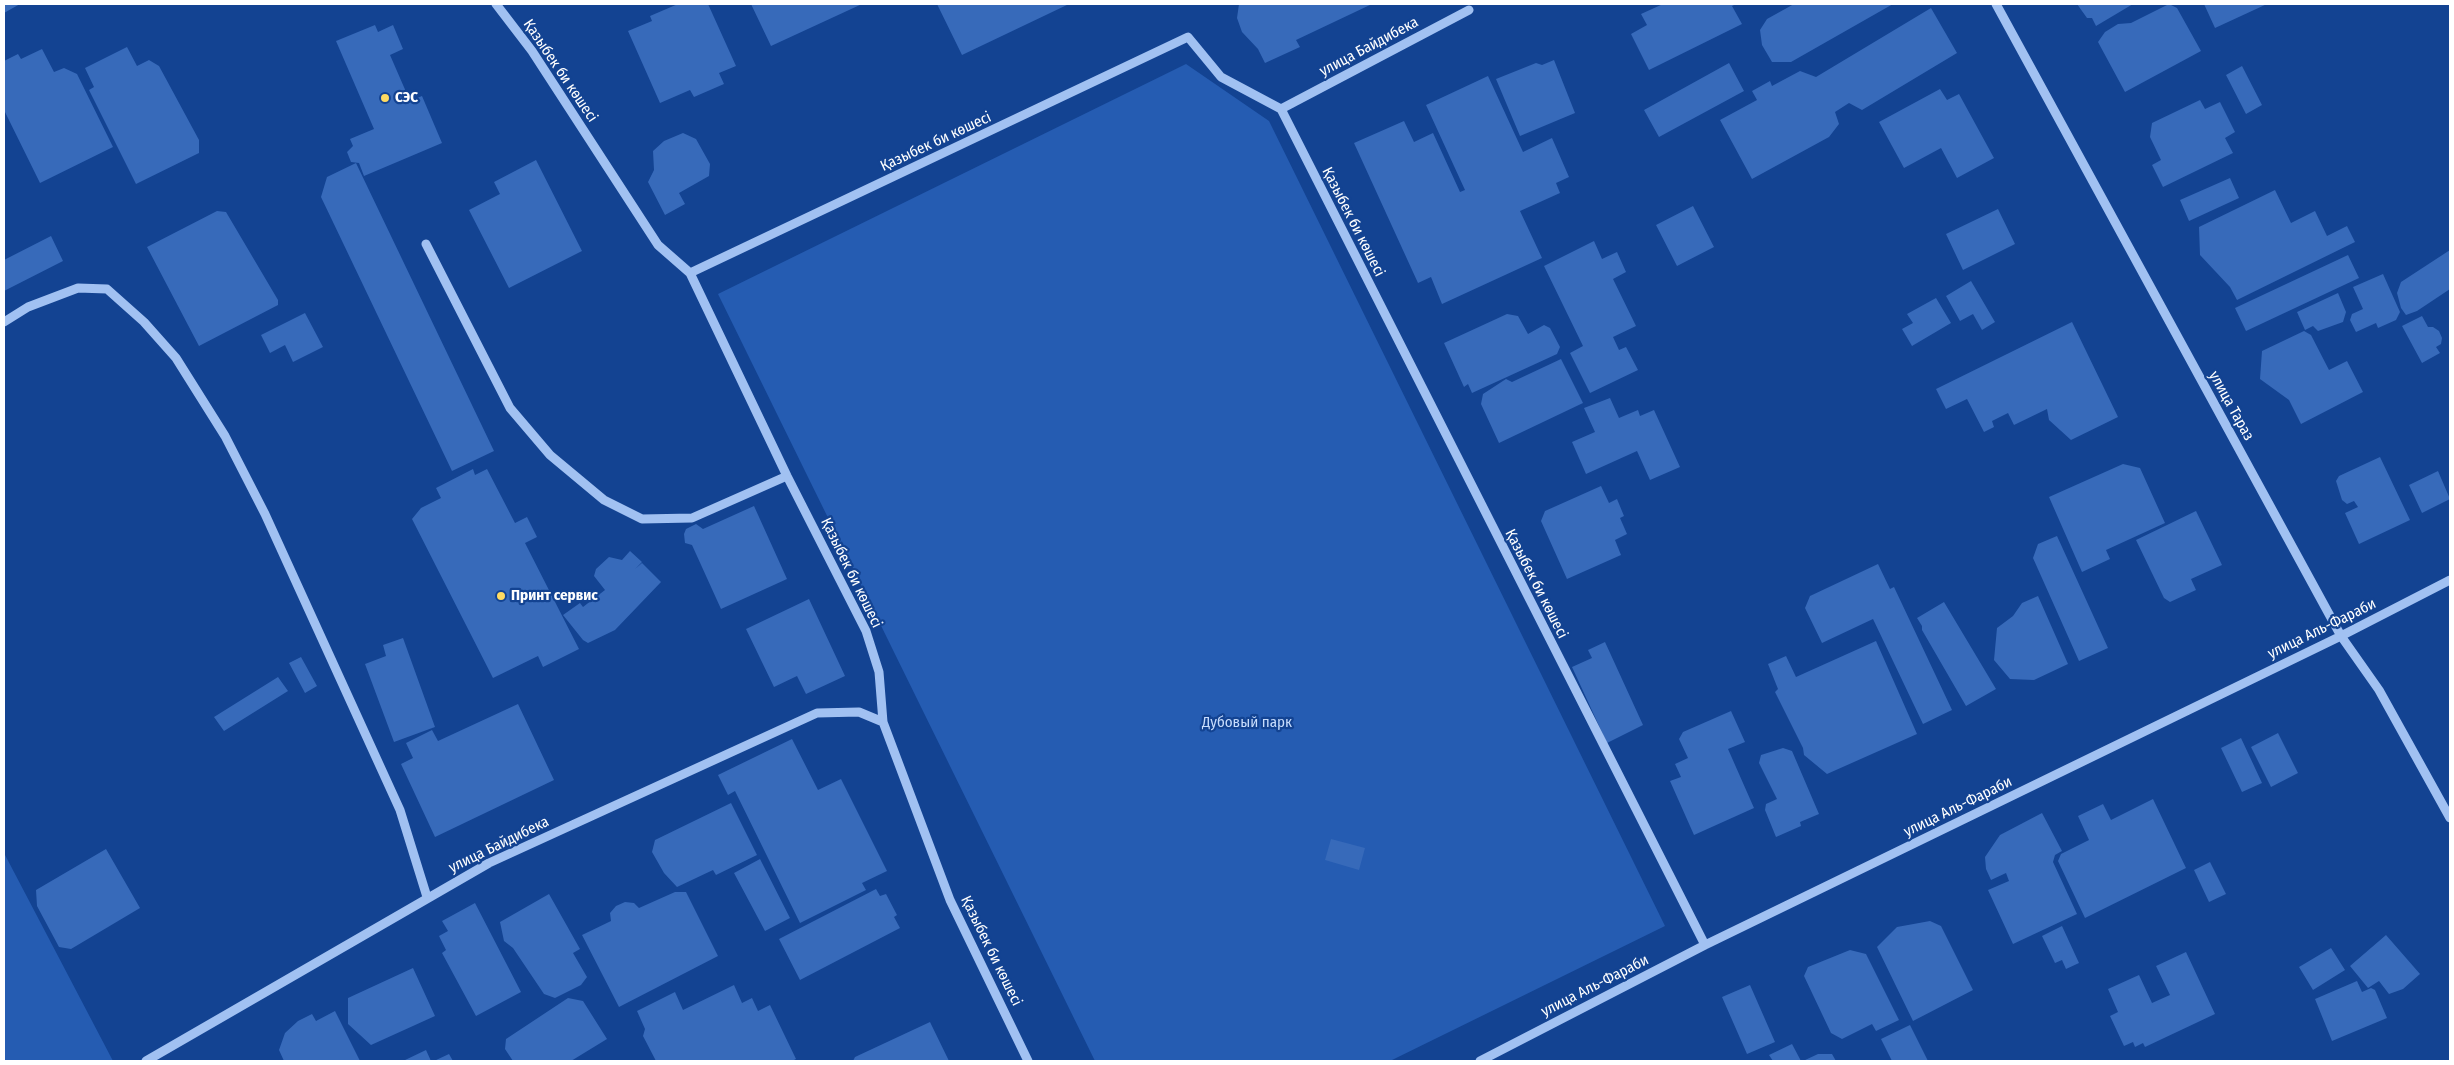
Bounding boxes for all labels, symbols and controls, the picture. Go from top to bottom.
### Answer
street label: улица Байдибека [1316,13,1422,81]
street label: Қазыбек би көшесі [519,16,601,126]
place label: СЭС [395,89,418,107]
marker: СЭС [379,92,391,104]
street label: Қазыбек би көшесі [878,108,994,176]
street label: Қазыбек би көшесі [1318,164,1388,280]
street label: улица Тараз [2205,368,2257,444]
street label: Қазыбек би көшесі [817,515,885,631]
street label: Қазыбек би көшесі [1501,526,1571,642]
place label: Принт сервис [511,587,598,605]
marker: Принт сервис [495,590,507,602]
street label: улица Аль-Фараби [2265,595,2379,663]
park label: Дубовый парк [1202,714,1292,732]
street label: улица Аль-Фараби [1901,773,2015,841]
street label: улица Байдибека [446,813,552,877]
street label: Қазыбек би көшесі [957,893,1025,1009]
street label: улица Аль-Фараби [1538,951,1652,1021]

